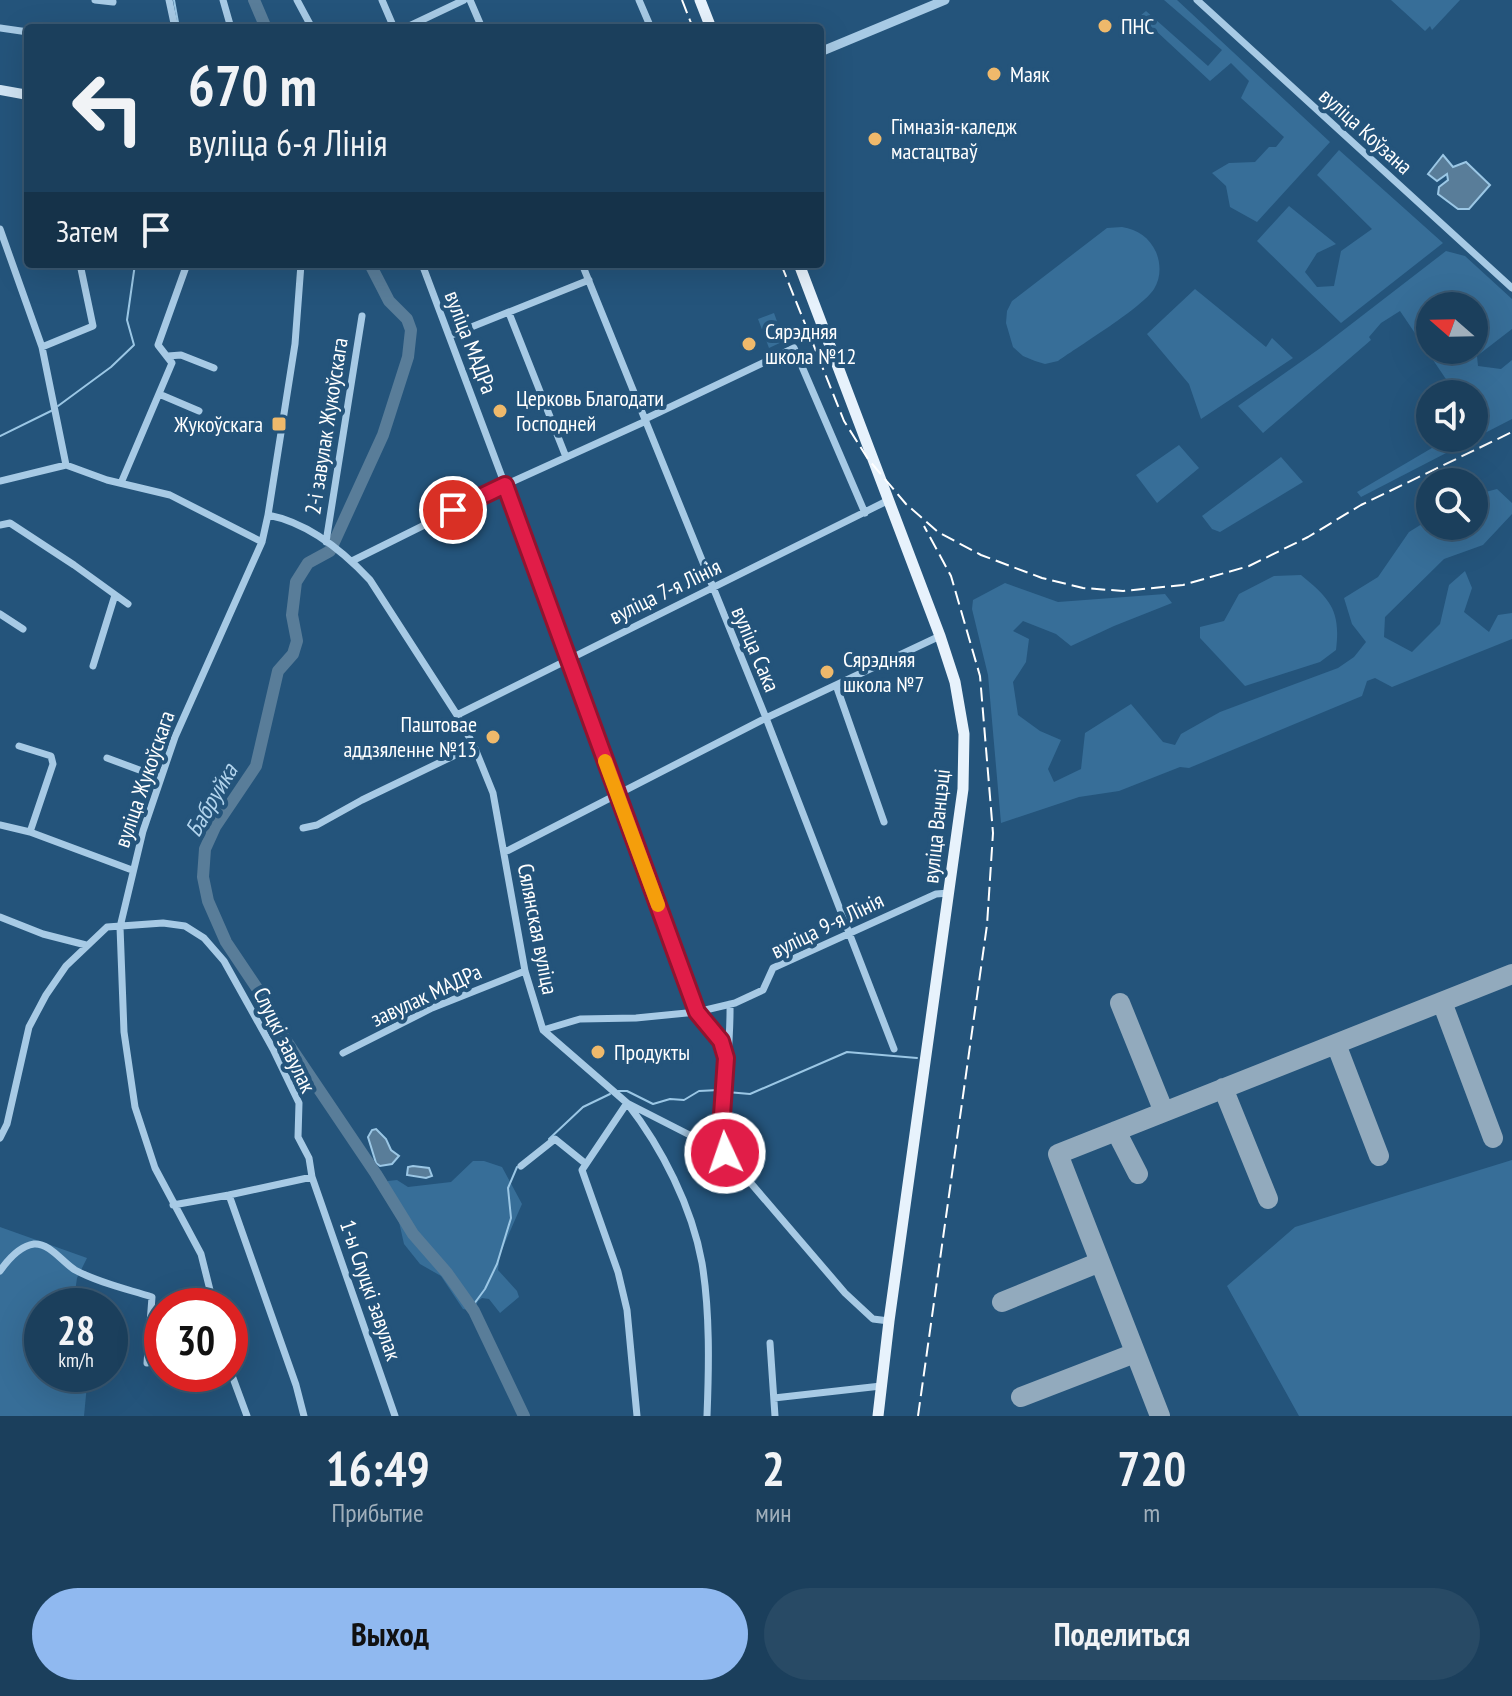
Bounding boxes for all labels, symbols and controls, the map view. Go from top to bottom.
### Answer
place label: ПНС [1121,12,1154,40]
marker: ПНС [1096,17,1114,35]
text: 670 m [188,49,317,121]
icon: left [56,56,160,160]
place label: Маяк [1010,60,1050,88]
marker: Маяк [985,65,1003,83]
street label: вуліца Коўзана [1314,82,1418,180]
place label: Гімназія-каледж мастацтваў [891,112,1017,165]
text: вуліца 6-я Лінія [188,119,387,166]
marker: Гімназія-каледж мастацтваў [866,130,884,148]
icon: arrive [134,208,178,252]
text: Затем [56,211,118,250]
street label: вуліца МАДРа [439,287,503,397]
north arrow [1416,292,1488,364]
map controls [1416,292,1488,540]
place label: Сярэдняя школа №12 [765,317,856,370]
street label: 2-і завулак Жукоўскага [298,335,354,517]
marker: Сярэдняя школа №12 [740,335,758,353]
button: sound [1416,380,1488,452]
place label: Церковь Благодати Господней [516,384,664,437]
marker: Церковь Благодати Господней [491,402,509,420]
place label: Жукоўскага [173,410,263,438]
marker: Жукоўскага [270,415,288,433]
button: search [1416,468,1488,540]
pin [419,476,487,544]
icon: arrive [431,488,475,532]
street label: вуліца 7-я Лінія [605,552,725,630]
street label: вуліца Сака [726,602,786,696]
place label: Сярэдняя школа №7 [843,645,924,698]
marker: Сярэдняя школа №7 [818,663,836,681]
street label: вуліца Жукоўскага [108,707,180,851]
place label: Паштовае аддзяленне №13 [343,710,477,763]
marker: Паштовае аддзяленне №13 [484,728,502,746]
water label: Бабруйка [178,757,245,842]
street label: вуліца Ванцэці [916,767,956,885]
street label: Сялянская вуліца [512,861,564,997]
street label: вуліца 9-я Лінія [766,886,888,964]
street label: завулак МАДРа [366,957,486,1033]
street label: Слуцкі завулак [247,983,323,1098]
place label: Продукты [614,1038,690,1066]
marker: Продукты [589,1043,607,1061]
position arrow [683,1111,767,1195]
street label: 1-ы Слуцкі завулак [334,1216,408,1364]
speed limit sign: 30 [144,1288,248,1392]
text: 28 [57,1304,95,1356]
text: km/h [58,1347,94,1373]
text: 16:49 [326,1437,430,1499]
text: 2 [762,1437,785,1499]
text: 720 [1117,1437,1186,1499]
text: Прибытие [332,1496,424,1529]
text: мин [755,1496,792,1529]
text: m [1143,1496,1160,1529]
button: Выход [32,1588,748,1680]
button: Поделиться [764,1588,1480,1680]

